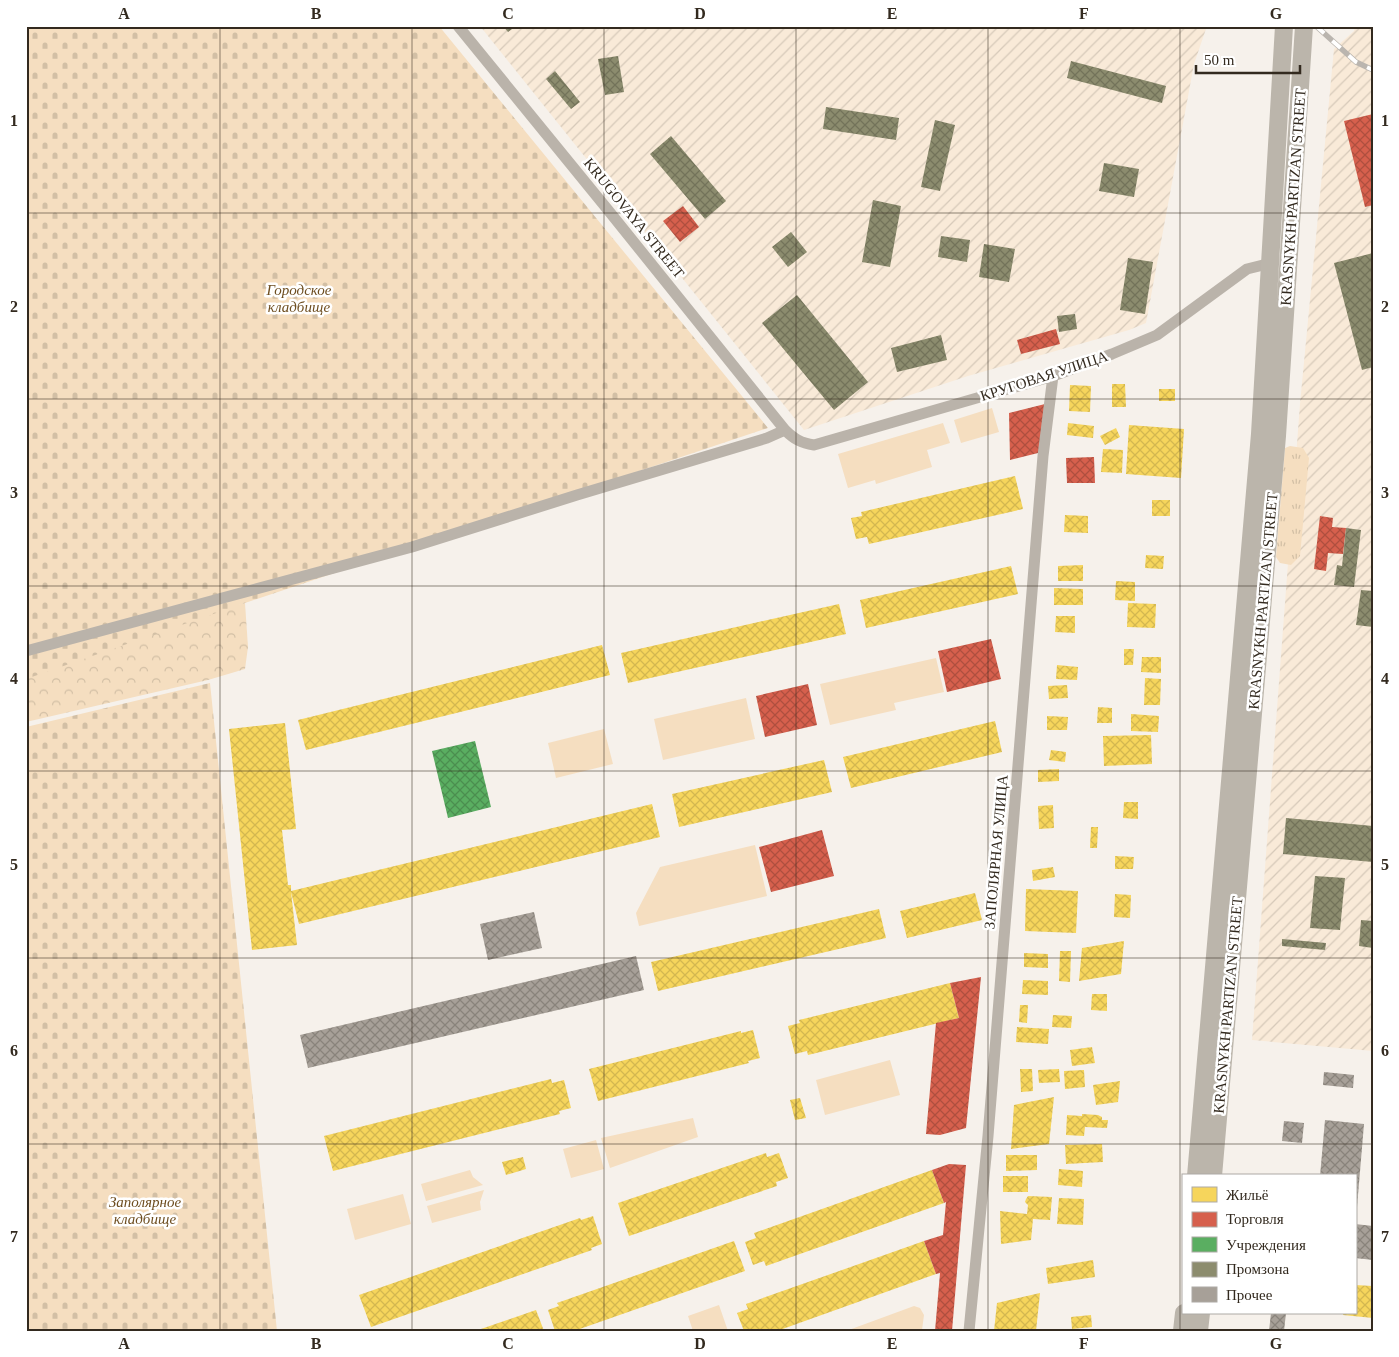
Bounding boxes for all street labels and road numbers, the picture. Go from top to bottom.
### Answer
street label: KRASNYKH PARTIZAN STREET [1277,88,1309,306]
street label: KRUGOVAYA STREET [581,155,687,281]
street label: КРУГОВАЯ УЛИЦА [978,348,1110,404]
street label: KRASNYKH PARTIZAN STREET [1246,492,1280,710]
street label: ЗАПОЛЯРНАЯ УЛИЦА [981,774,1011,930]
street label: KRASNYKH PARTIZAN STREET [1211,896,1245,1114]

